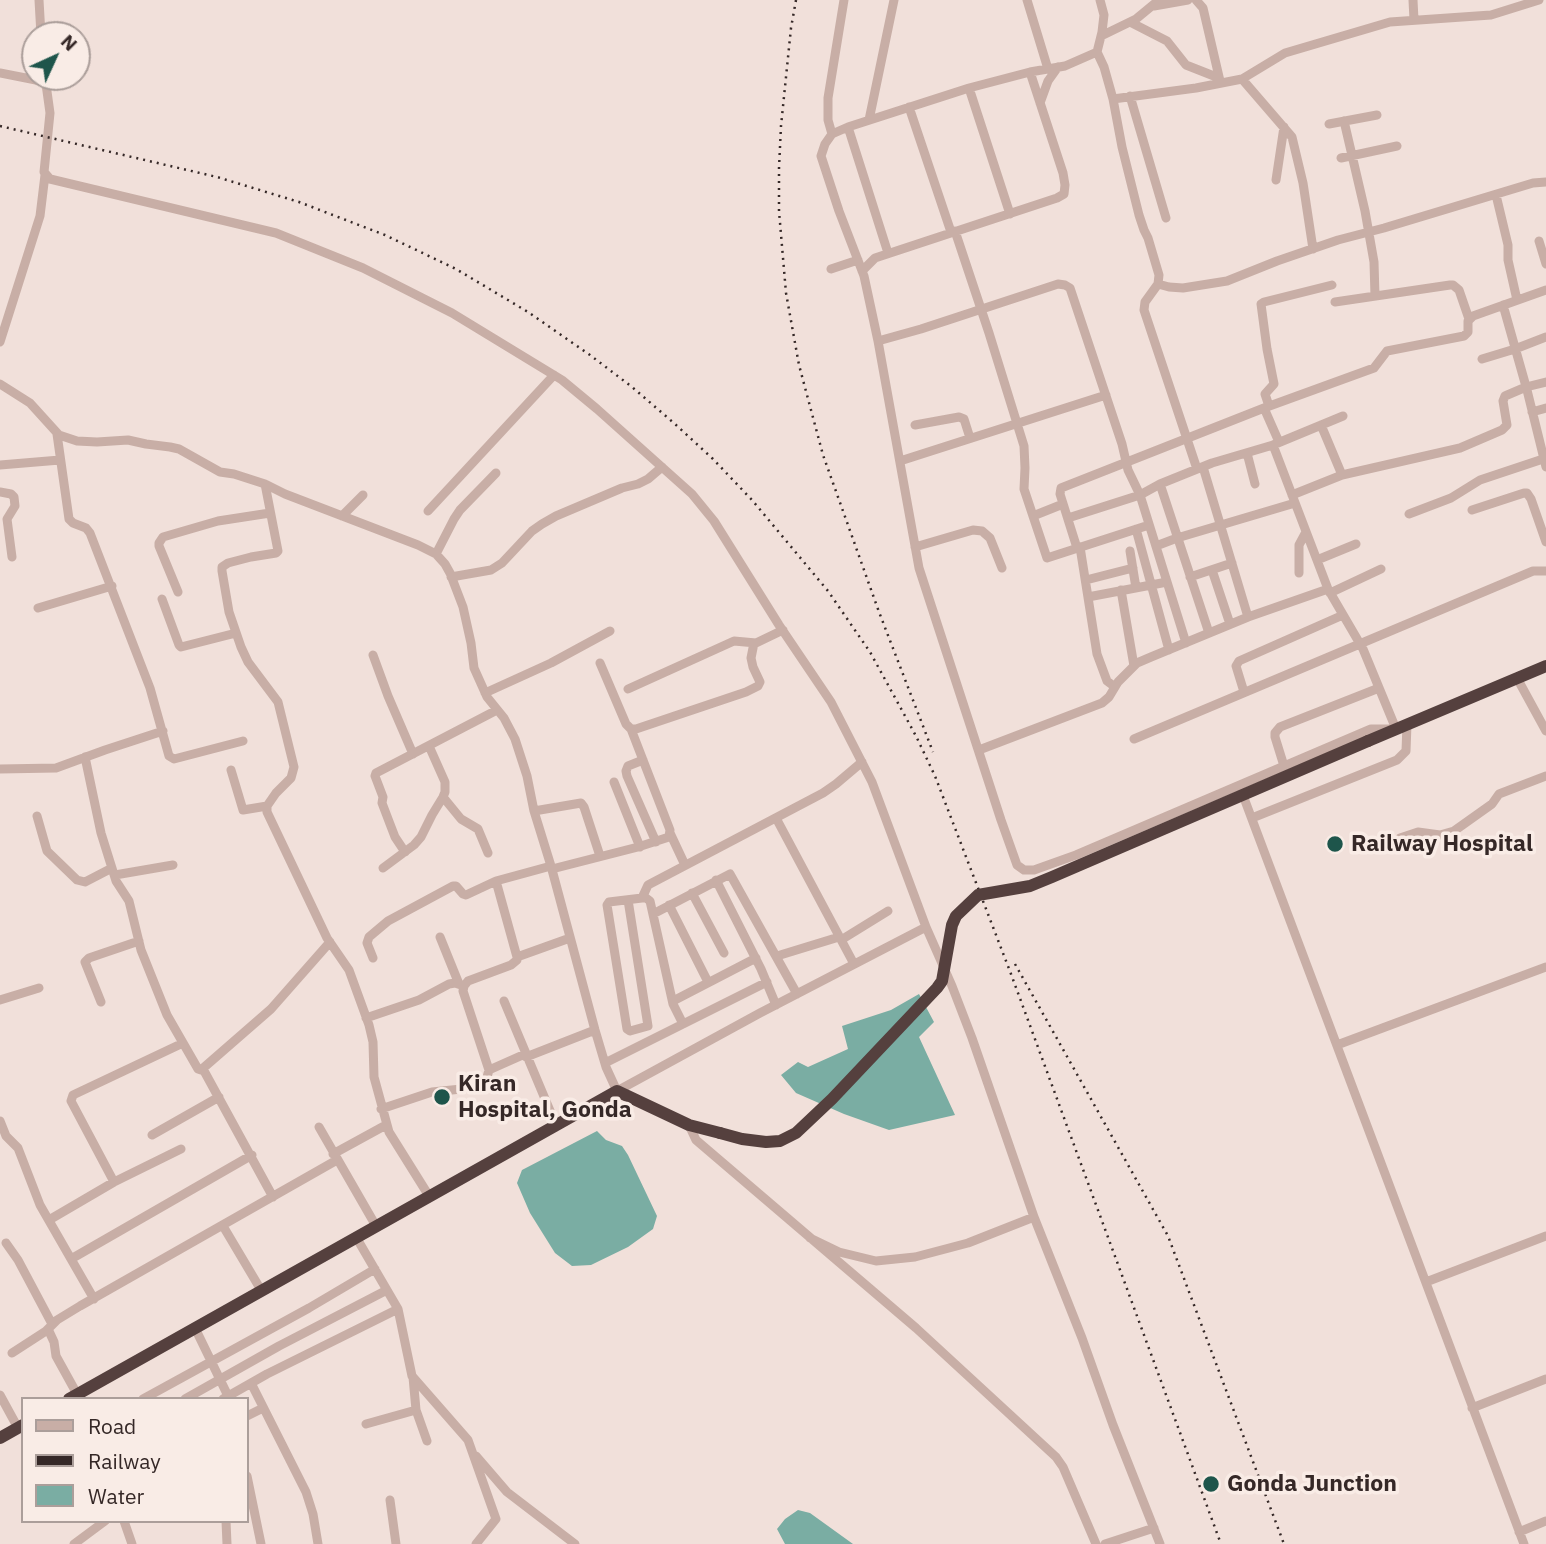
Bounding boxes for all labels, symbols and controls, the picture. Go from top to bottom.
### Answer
north arrow [21,21,91,91]
text: N [56,29,83,56]
place label: Railway Hospital [1351,830,1533,858]
marker: Railway Hospital [1325,834,1345,854]
place label: Kiran Hospital, Gonda [458,1070,632,1124]
marker: Kiran Hospital, Gonda [432,1087,452,1107]
legend [21,1397,248,1523]
text: Road [88,1412,136,1440]
text: Railway [88,1447,161,1475]
place label: Gonda Junction [1227,1470,1397,1498]
marker: Gonda Junction [1201,1474,1221,1494]
text: Water [88,1482,144,1510]

